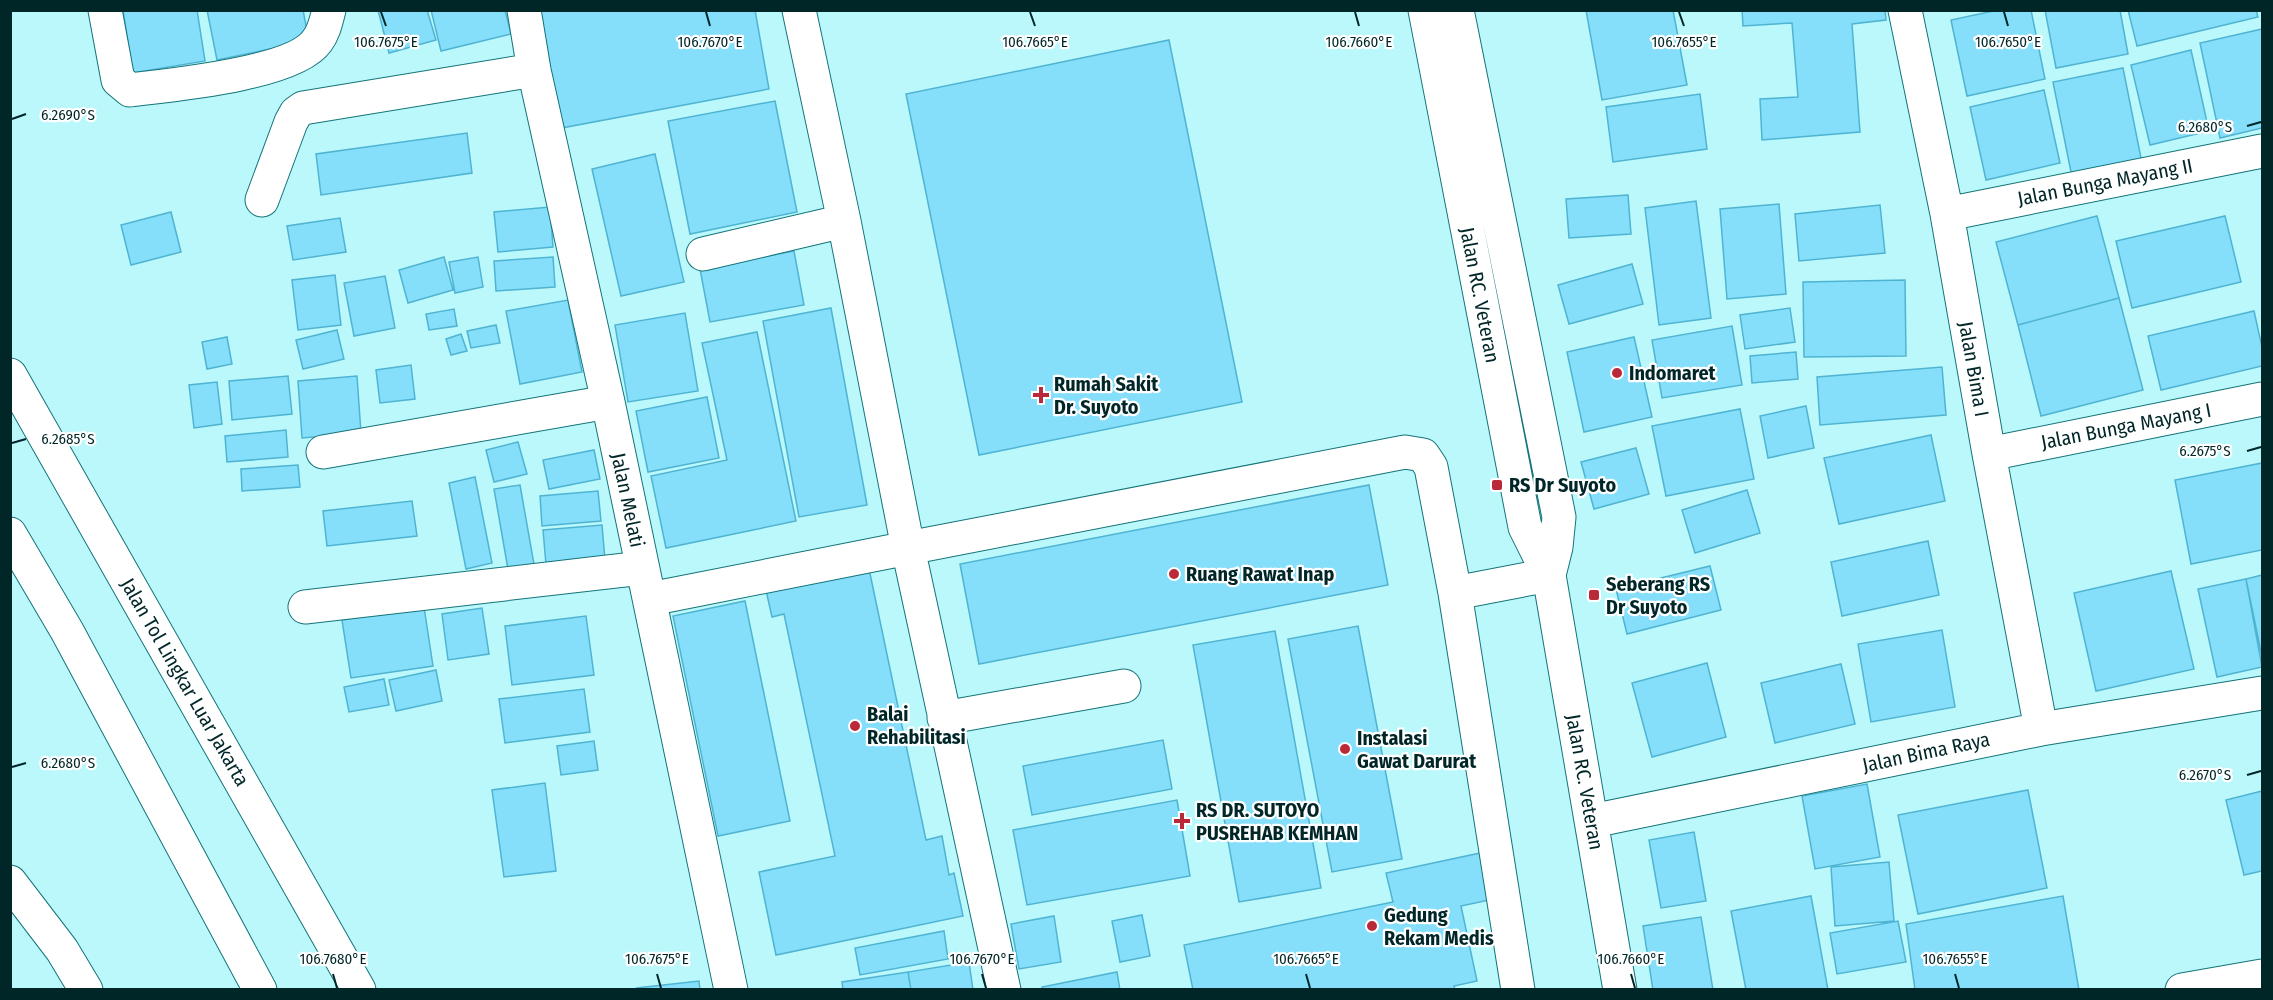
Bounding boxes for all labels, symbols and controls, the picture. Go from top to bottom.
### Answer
text: 106.7675°E [354,33,418,51]
text: 106.7670°E [678,33,742,51]
text: 106.7665°E [1002,33,1068,51]
text: 106.7660°E [1326,33,1392,51]
text: 106.7655°E [1652,33,1717,51]
text: 106.7650°E [1975,33,2041,51]
text: 6.2690°S [41,106,95,124]
text: 6.2680°S [2178,118,2232,136]
street label: Jalan Bunga Mayang II [2015,153,2195,211]
street label: Jalan RC. Veteran [1455,225,1505,365]
street label: Jalan Bima I [1954,319,1994,419]
place label: Indomaret [1629,361,1717,385]
marker: Indomaret [1610,366,1624,380]
place label: Rumah Sakit Dr. Suyoto [1054,372,1159,419]
marker: Rumah Sakit Dr. Suyoto [1032,386,1050,404]
street label: Jalan Bunga Mayang I [2039,398,2213,454]
text: 6.2685°S [41,430,95,448]
text: 6.2675°S [2179,442,2231,460]
street label: Jalan Melati [606,451,650,549]
place label: RS Dr Suyoto [1509,473,1616,497]
marker: RS Dr Suyoto [1490,478,1504,492]
place label: Ruang Rawat Inap [1186,562,1334,586]
marker: Ruang Rawat Inap [1167,567,1181,581]
place label: Seberang RS Dr Suyoto [1606,572,1710,619]
street label: Jalan Tol Lingkar Luar Jakarta [116,574,254,790]
marker: Seberang RS Dr Suyoto [1587,588,1601,602]
place label: Balai Rehabilitasi [867,702,966,749]
street label: Jalan RC. Veteran [1561,712,1609,852]
marker: Balai Rehabilitasi [848,719,862,733]
place label: Instalasi Gawat Darurat [1357,726,1477,773]
street label: Jalan Bima Raya [1860,727,1992,777]
marker: Instalasi Gawat Darurat [1338,742,1352,756]
text: 6.2680°S [41,754,95,772]
text: 6.2670°S [2179,766,2231,784]
place label: RS DR. SUTOYO PUSREHAB KEMHAN [1196,798,1358,845]
marker: RS DR. SUTOYO PUSREHAB KEMHAN [1173,812,1191,830]
place label: Gedung Rekam Medis [1384,903,1494,950]
marker: Gedung Rekam Medis [1365,919,1379,933]
text: 106.7680°E [300,950,366,968]
text: 106.7675°E [625,950,689,968]
text: 106.7670°E [950,950,1014,968]
text: 106.7665°E [1273,950,1339,968]
text: 106.7660°E [1598,950,1664,968]
text: 106.7655°E [1923,950,1988,968]

